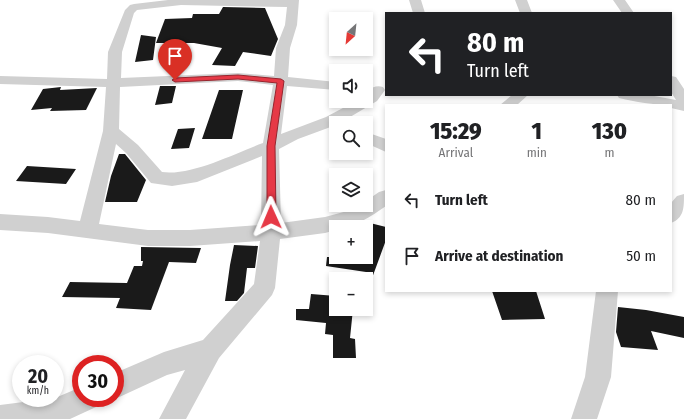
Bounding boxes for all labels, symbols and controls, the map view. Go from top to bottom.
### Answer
north arrow [329,12,373,56]
map controls [329,12,373,316]
text: 80 m [467,26,524,59]
icon: left [401,28,453,80]
pin [158,39,192,80]
icon: arrive [164,45,186,67]
text: Turn left [467,60,529,82]
button: sound [329,64,373,108]
button: search [329,116,373,160]
text: 15:29 [430,117,482,145]
text: 1 [532,117,542,145]
text: 130 [592,117,627,145]
text: Arrival [439,145,473,160]
text: min [527,145,547,160]
text: m [604,145,614,160]
button: layers [329,168,373,212]
icon: left [401,189,423,211]
text: Turn left [435,191,488,209]
text: 80 m [626,191,656,209]
position arrow [250,196,292,238]
button: + [329,220,373,264]
icon: arrive [401,245,423,267]
text: Arrive at destination [435,247,563,265]
text: 50 m [626,247,656,265]
button: − [329,272,373,316]
speed limit sign: 30 [72,355,124,407]
text: 20 [28,364,48,388]
text: km/h [27,385,49,397]

